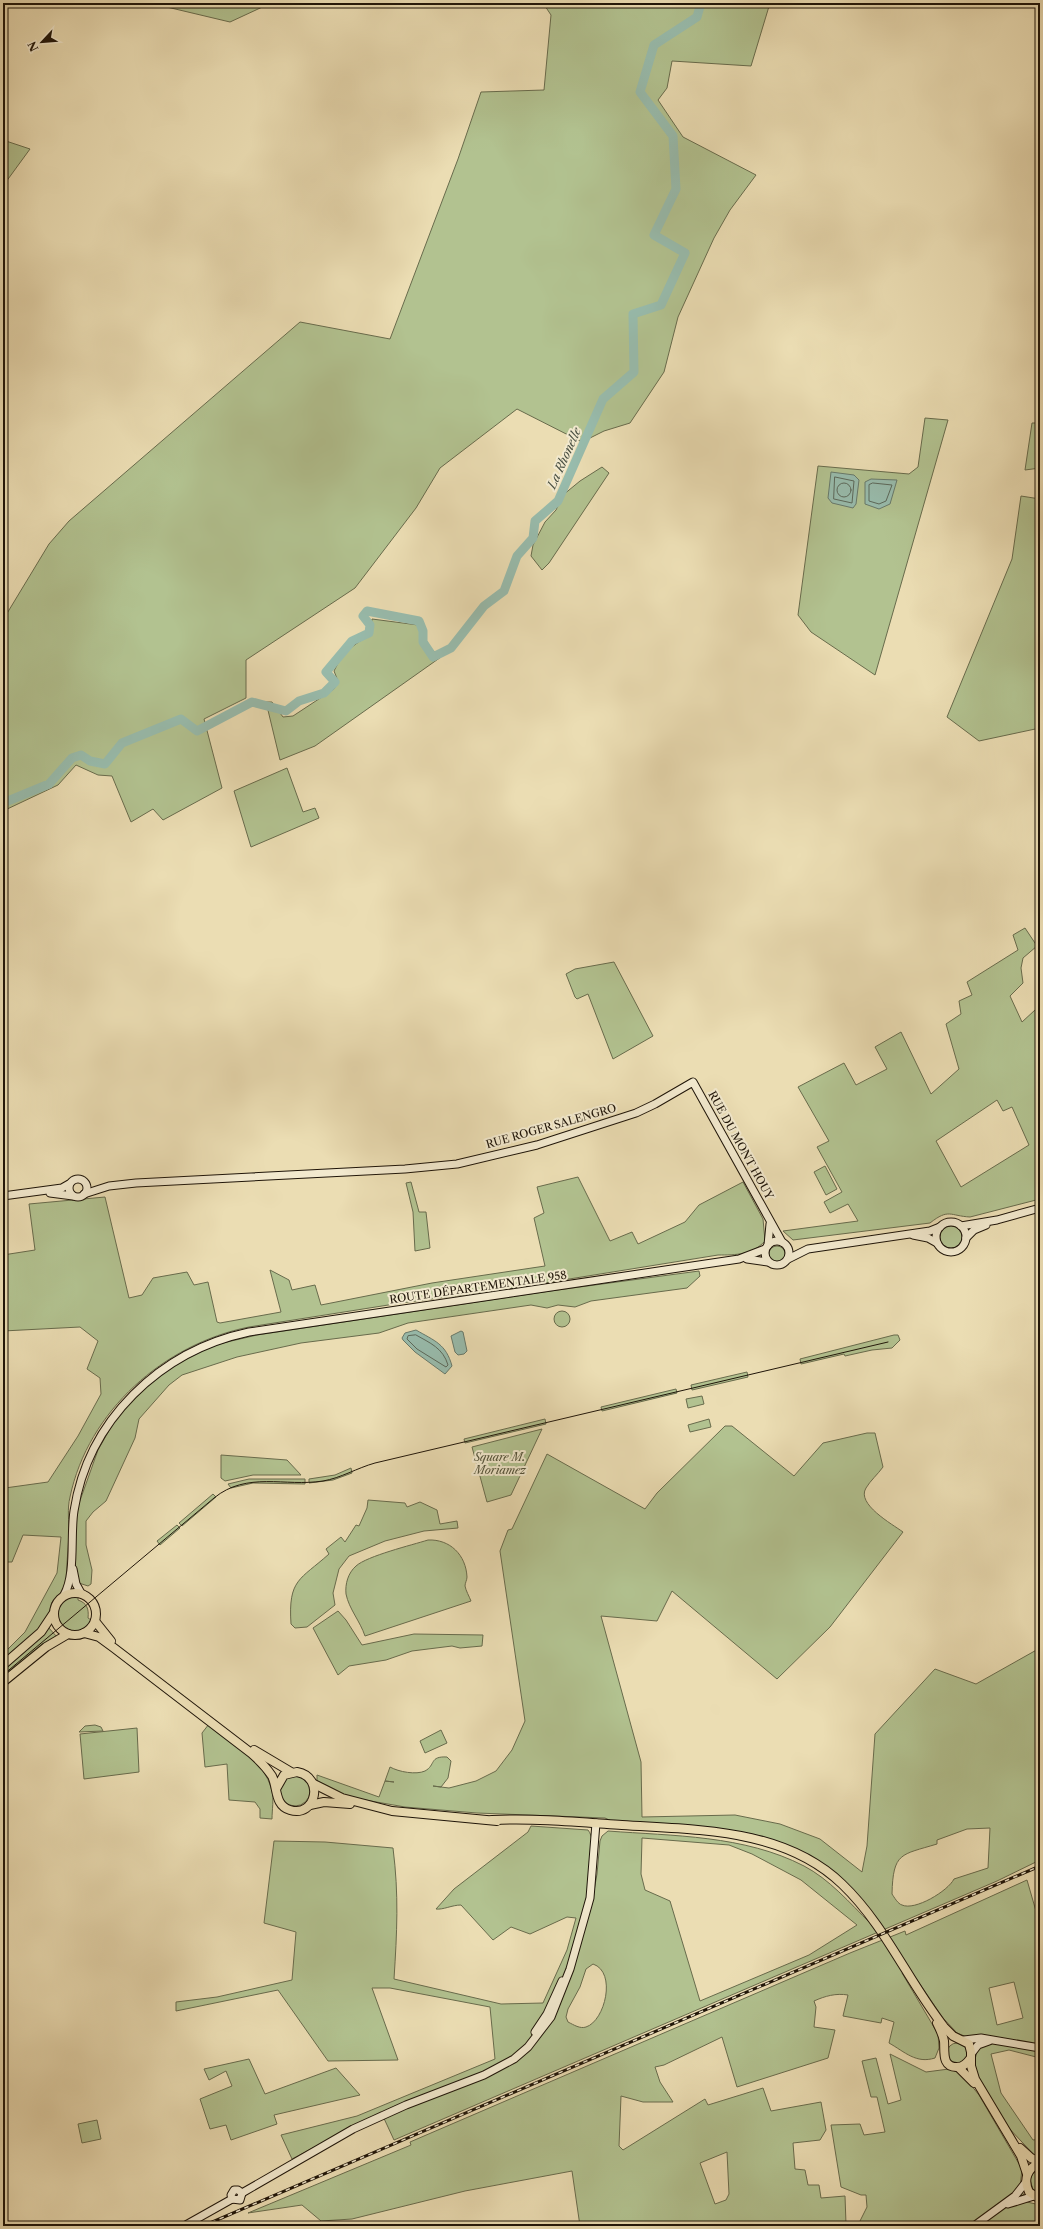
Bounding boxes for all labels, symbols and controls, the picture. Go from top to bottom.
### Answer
north arrow [22,22,62,62]
text: N [24,39,41,54]
water label: La Rhonelle [543,424,585,492]
street label: RUE DU MONT HOUY [705,1088,777,1202]
street label: RUE ROGER SALENGRO [484,1101,618,1151]
street label: ROUTE DÉPARTEMENTALE 958 [388,1268,568,1306]
park label: Square M. Moriamez [472,1450,527,1477]

